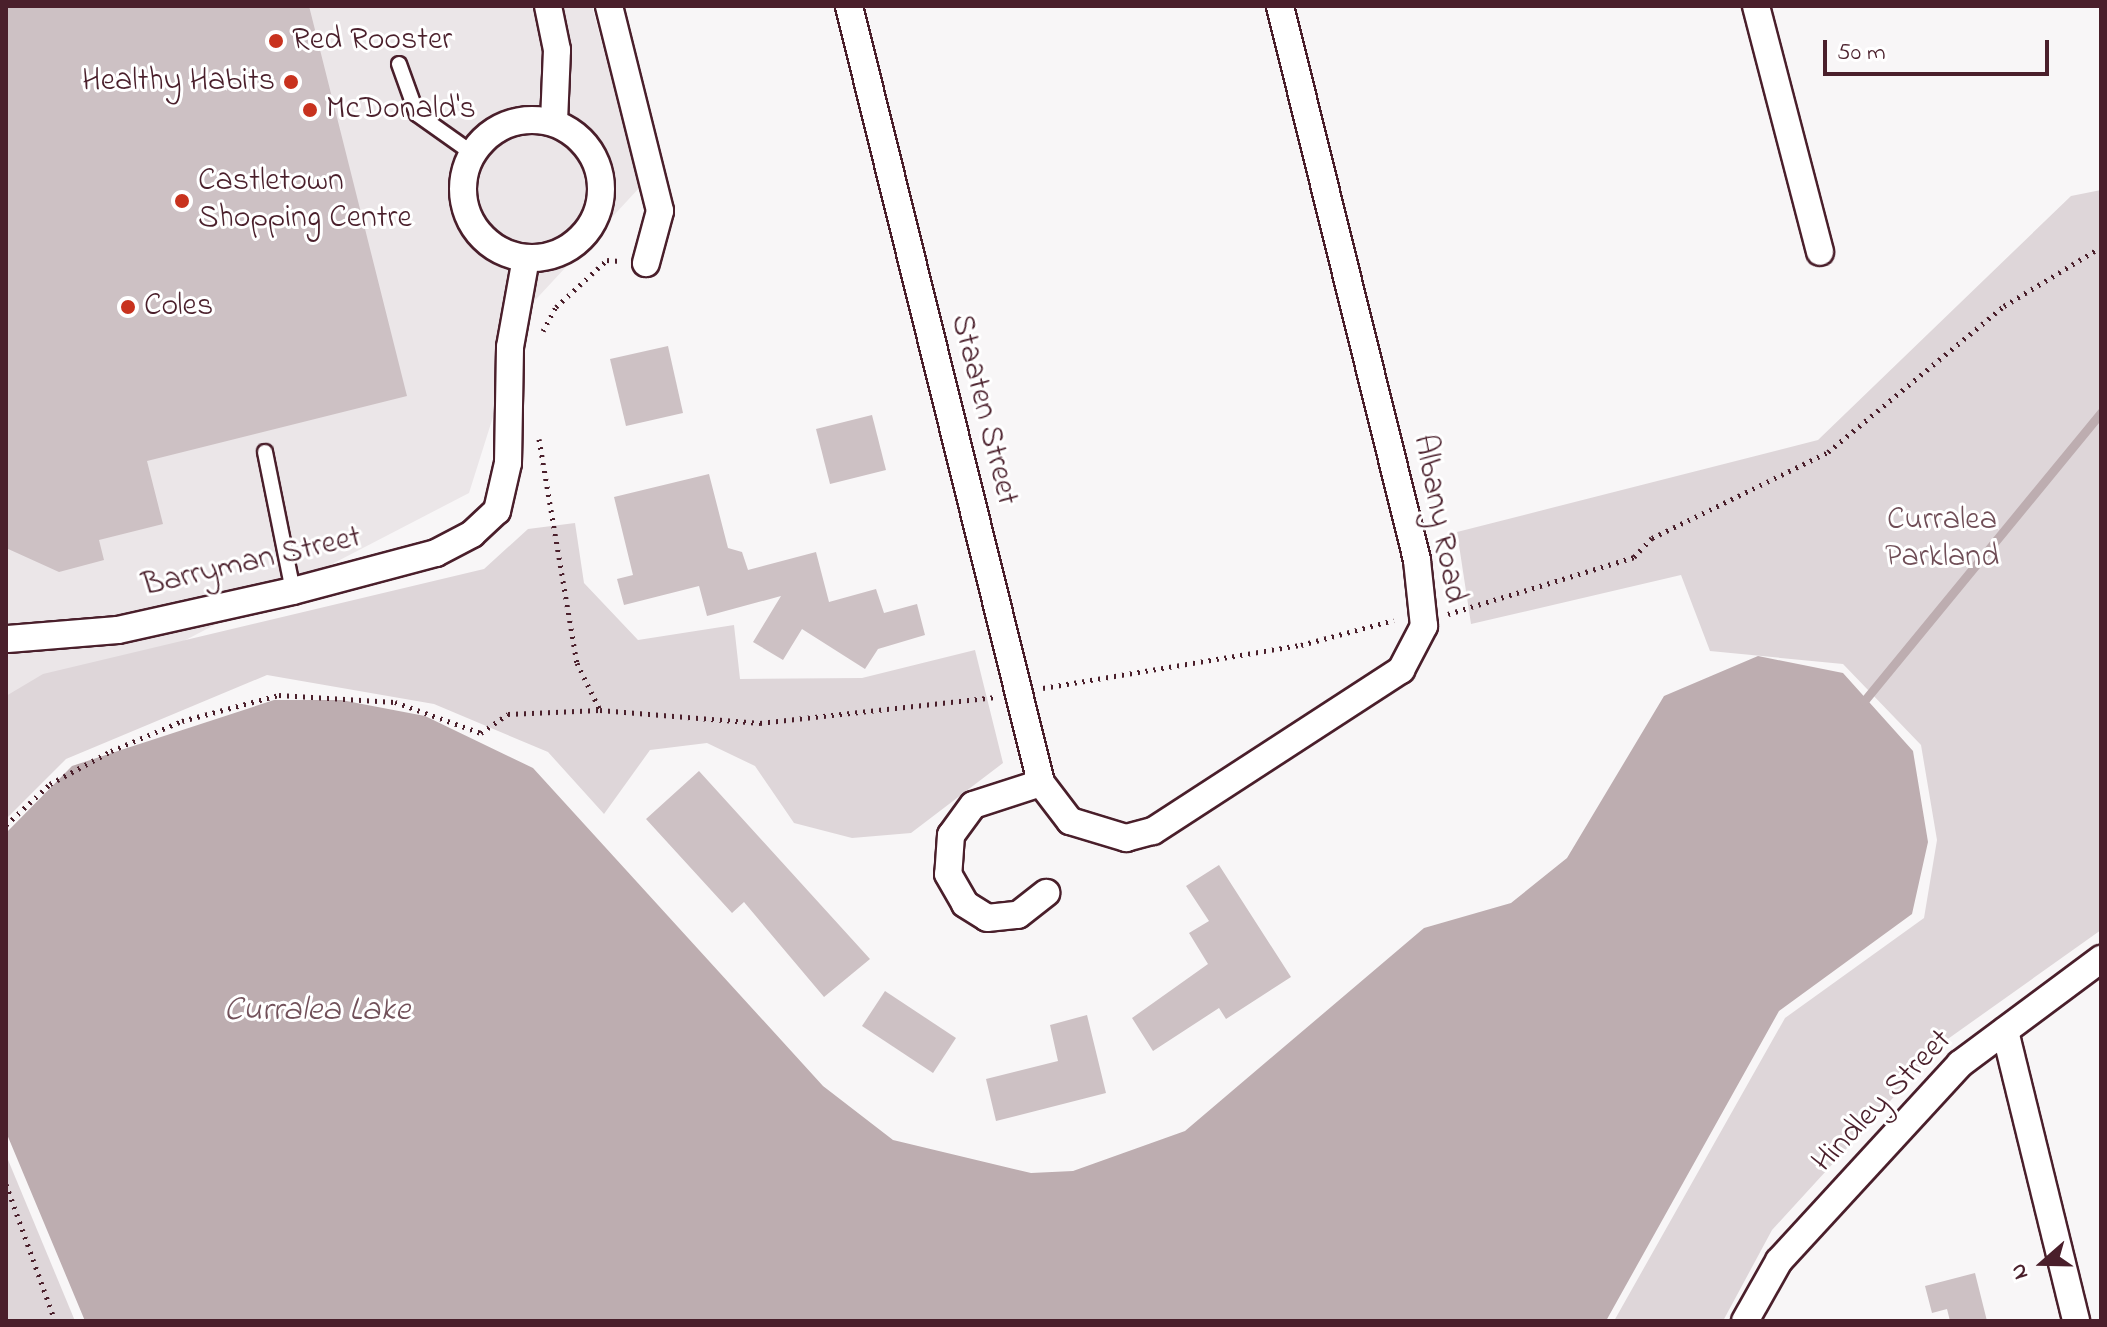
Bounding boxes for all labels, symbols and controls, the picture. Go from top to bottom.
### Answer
place label: Red Rooster [292,22,452,60]
scale bar [1827,24,2053,74]
marker: Red Rooster [267,32,285,50]
text: 50 m [1837,36,1886,71]
place label: Healthy Habits [82,63,275,101]
marker: Healthy Habits [282,73,300,91]
place label: McDonald's [326,91,476,129]
marker: McDonald's [301,101,319,119]
place label: Castletown Shopping Centre [198,164,412,239]
marker: Castletown Shopping Centre [173,192,191,210]
place label: Coles [144,288,213,326]
marker: Coles [119,298,137,316]
street label: Staaten Street [941,311,1025,509]
street label: Albany Road [1403,432,1473,606]
park label: Curralea Parkland [1885,503,1999,578]
street label: Barryman Street [139,519,365,607]
water label: Curralea Lake [224,992,410,1032]
street label: Hindley Street [1805,1022,1961,1182]
north arrow [2003,1223,2083,1303]
text: N [2003,1259,2038,1284]

